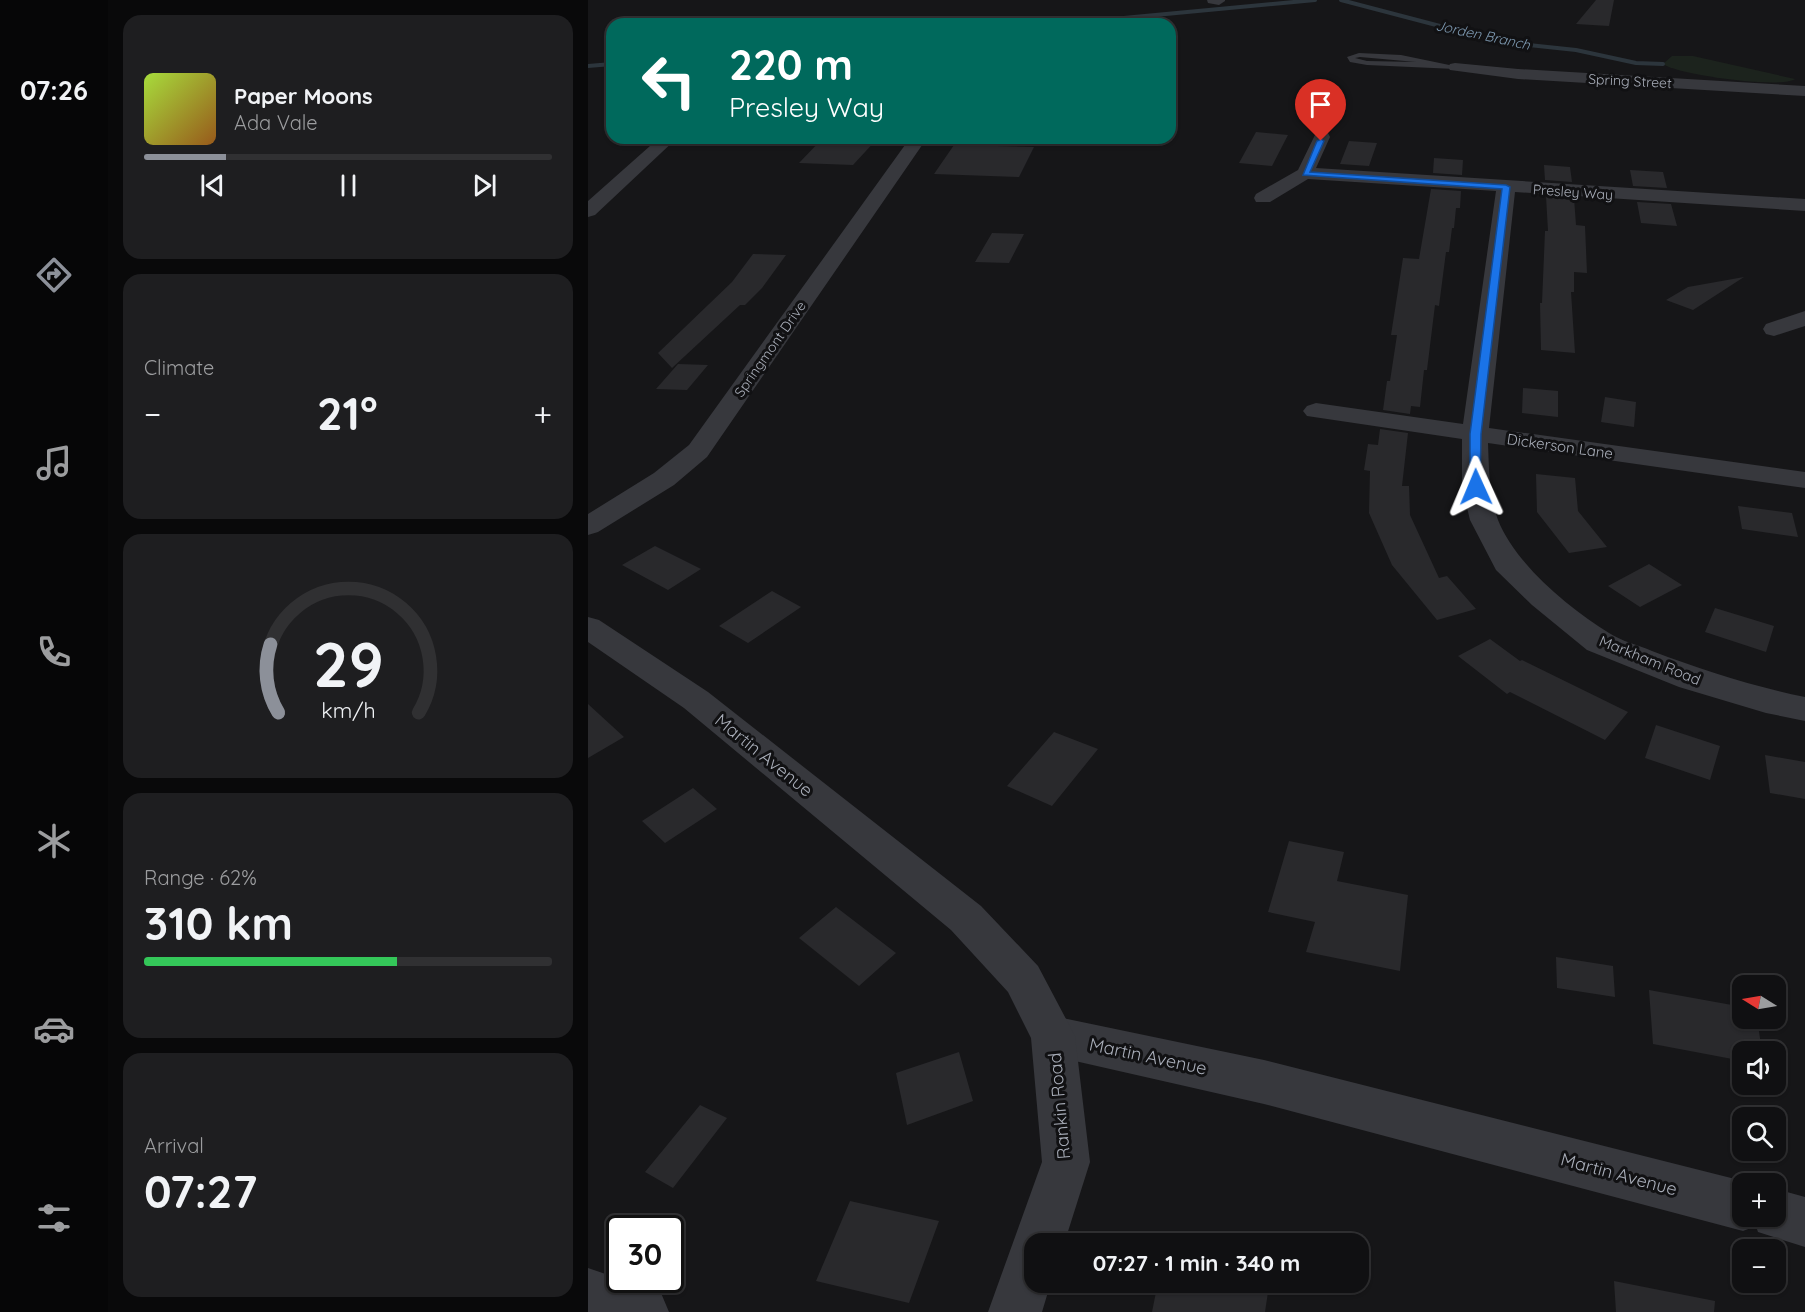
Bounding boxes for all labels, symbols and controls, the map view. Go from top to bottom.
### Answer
water label: Jorden Branch [1434,16,1533,54]
text: 220 m [729,38,853,91]
icon: left [630,42,708,120]
street label: Spring Street [1588,70,1672,92]
text: 07:26 [20,73,88,107]
pin [1295,79,1346,141]
text: Paper Moons [234,82,373,110]
icon: arrive [1304,88,1337,121]
text: Presley Way [729,90,884,124]
text: Ada Vale [234,110,318,135]
icon: previous [196,169,229,202]
icon: pause [332,169,365,202]
icon: next [468,169,501,202]
street label: Presley Way [1532,180,1614,204]
icon: directions [33,254,75,296]
street label: Springmont Drive [730,297,810,401]
text: Climate [144,355,214,380]
text: 21° [317,385,378,441]
text: − [144,393,161,434]
text: + [533,393,552,434]
street label: Dickerson Lane [1506,429,1614,463]
icon: music [33,442,75,484]
position arrow [1444,455,1508,519]
text: 29 [313,625,383,703]
icon: phone [33,631,75,673]
street label: Markham Road [1596,631,1704,689]
text: km/h [321,697,375,723]
street label: Martin Avenue [710,708,818,802]
icon: climate [33,820,75,862]
text: Range · 62% [144,865,257,890]
text: 310 km [144,895,293,951]
north arrow [1732,975,1786,1029]
map controls [1732,975,1786,1293]
icon: car [33,1008,75,1050]
street label: Martin Avenue [1087,1032,1209,1080]
button: sound [1732,1041,1786,1095]
street label: Rankin Road [1043,1052,1075,1160]
button: search [1732,1107,1786,1161]
text: Arrival [144,1133,204,1158]
street label: Martin Avenue [1558,1147,1680,1201]
text: 07:27 [144,1163,257,1219]
button: + [1732,1173,1786,1227]
icon: filters [33,1197,75,1239]
speed limit sign: 30 [606,1215,684,1293]
button: − [1732,1239,1786,1293]
text: 07:27 · 1 min · 340 m [1093,1249,1300,1277]

